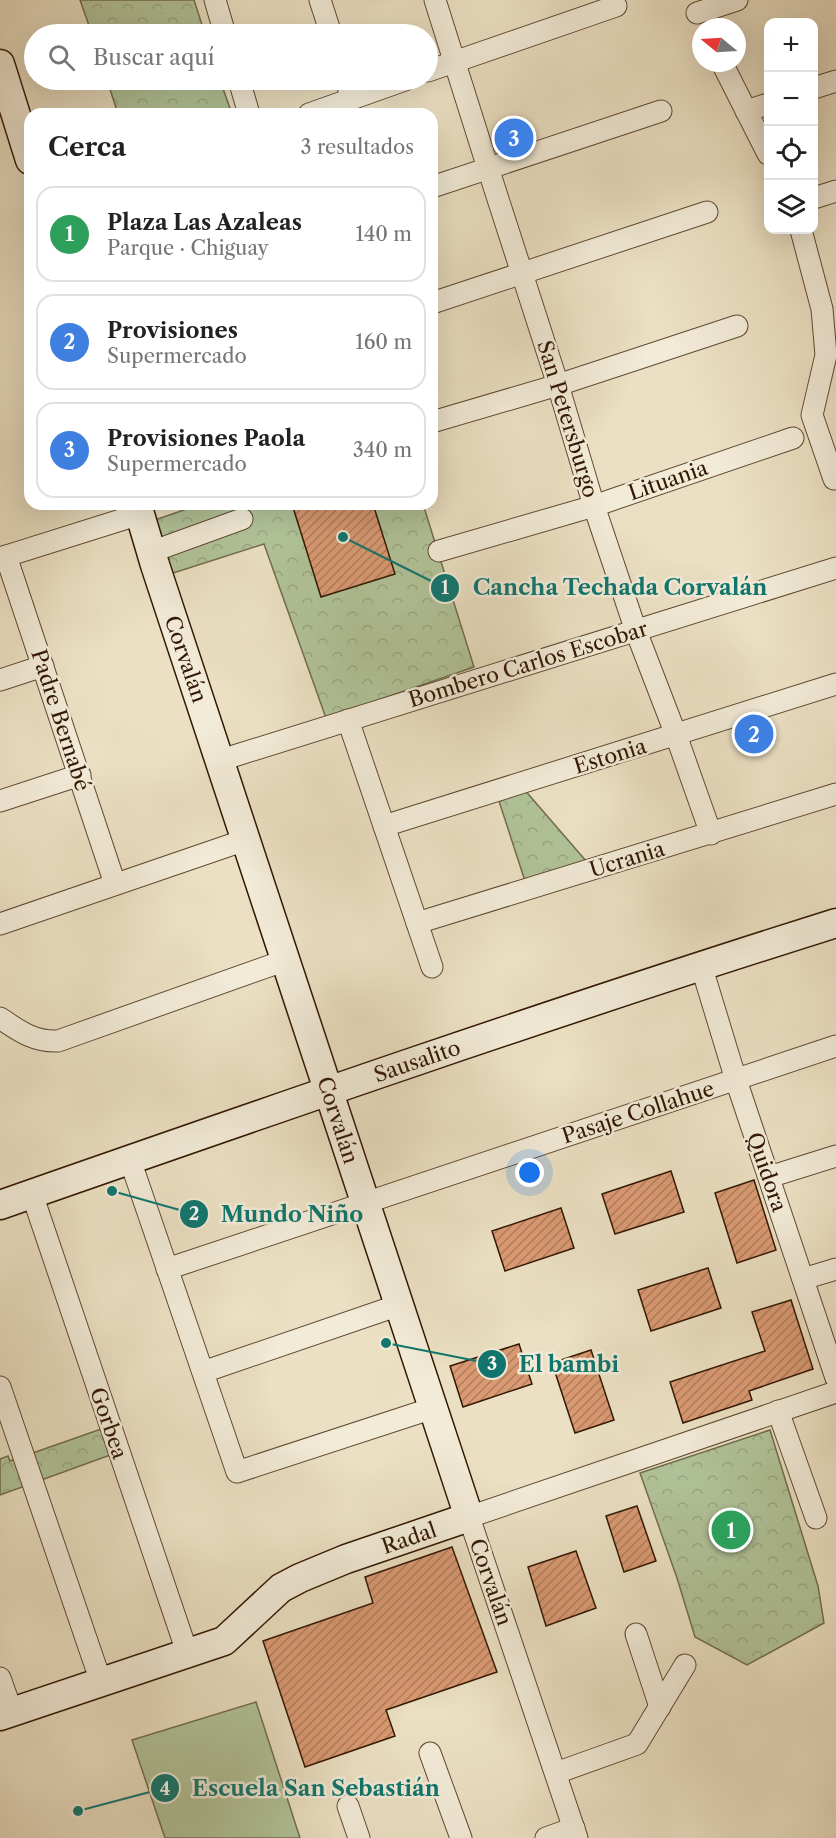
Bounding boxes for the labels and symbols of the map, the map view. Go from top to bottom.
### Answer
north arrow [692,18,746,72]
pin: 3 [494,116,534,160]
street label: San Petersburgo [532,338,604,500]
street label: Lituania [625,455,712,505]
callout: Cancha Techada Corvalán [430,568,780,608]
text: Cancha Techada Corvalán [473,574,767,601]
text: 1 [441,577,449,599]
street label: Corvalán [159,612,213,706]
street label: Bombero Carlos Escobar [405,616,651,712]
street label: Padre Bernabé [26,646,96,794]
pin: 2 [734,712,774,756]
street label: Estonia [571,733,650,779]
street label: Ucrania [586,836,668,882]
street label: Sausalito [371,1035,463,1087]
street label: Corvalán [312,1073,364,1167]
street label: Pasaje Collahue [559,1076,717,1148]
street label: Quidora [742,1129,793,1216]
your location [515,1158,544,1187]
callout: Mundo Niño [179,1194,376,1234]
text: Mundo Niño [221,1201,363,1228]
text: 2 [189,1203,199,1225]
callout: El bambi [477,1344,631,1384]
text: El bambi [519,1351,619,1378]
text: 3 [487,1353,497,1375]
street label: Gorbea [85,1384,133,1463]
pin: 1 [712,1508,750,1552]
street label: Radal [378,1517,440,1559]
street label: Corvalán [464,1535,518,1629]
callout: Escuela San Sebastián [150,1768,452,1808]
text: Escuela San Sebastián [192,1775,440,1802]
text: 4 [160,1778,170,1800]

